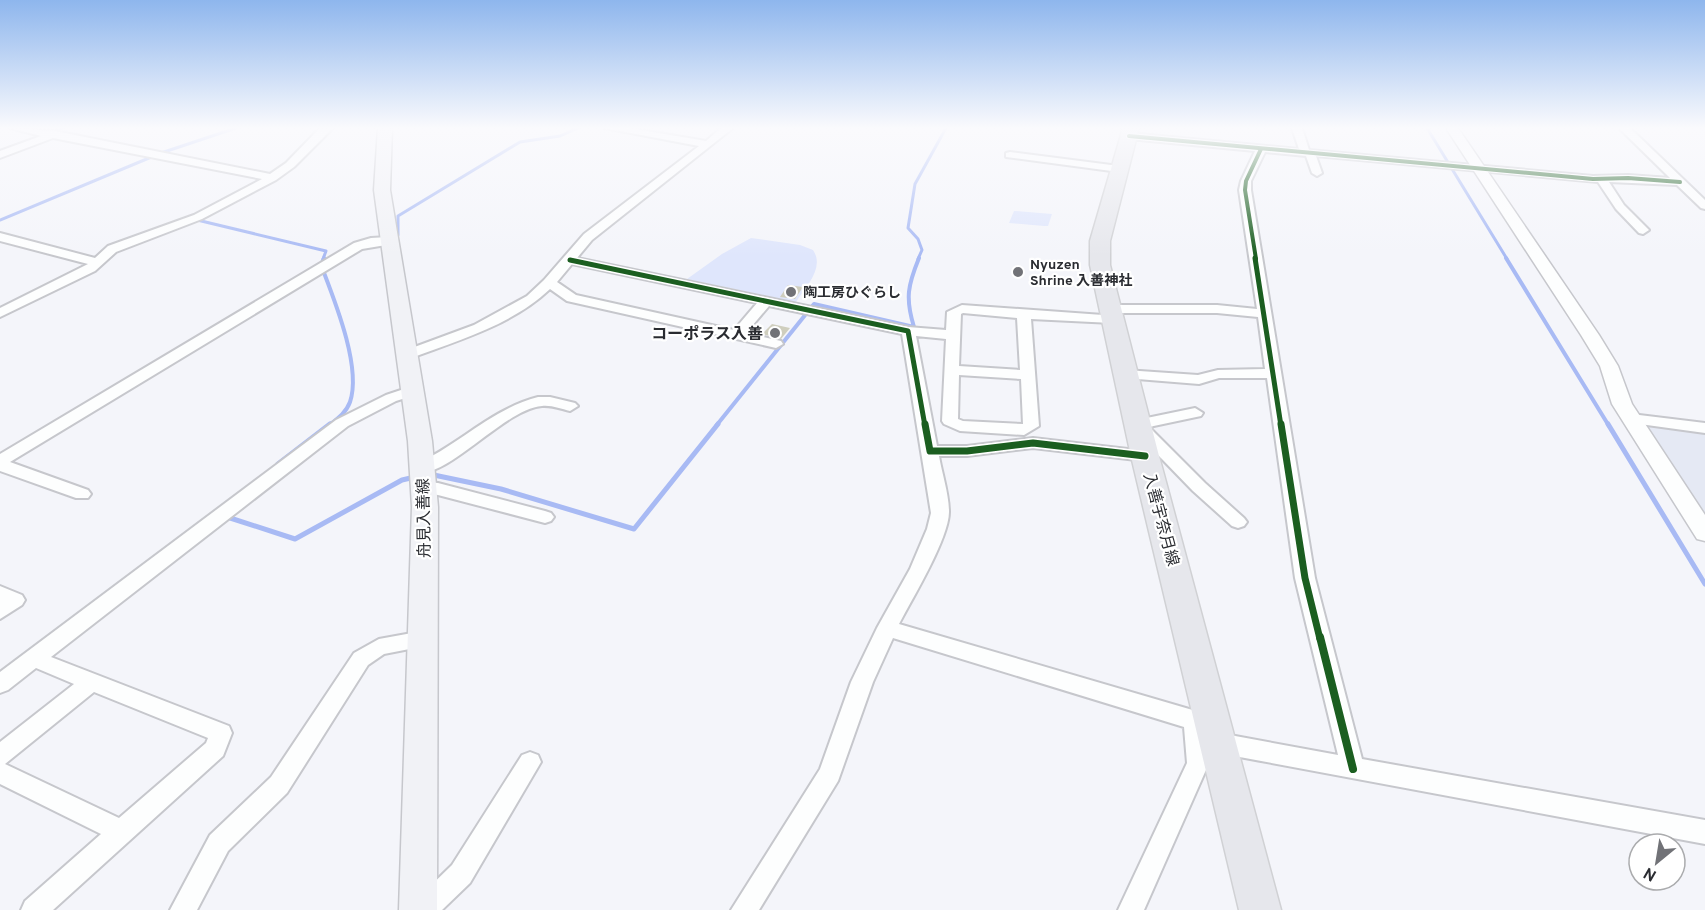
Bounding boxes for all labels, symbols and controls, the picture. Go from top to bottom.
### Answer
place label: Nyuzen Shrine 入善神社 [1030,257,1132,290]
marker: Nyuzen Shrine 入善神社 [1011,265,1025,279]
marker: 陶工房ひぐらし [784,285,798,299]
place label: 陶工房ひぐらし [803,285,901,302]
place label: コーポラス入善 [651,325,763,345]
marker: コーポラス入善 [768,326,782,340]
street label: 入善宇奈月線 [1138,471,1182,568]
street label: 舟見入善線 [414,478,436,558]
north arrow [1627,832,1687,892]
text: N [1641,862,1660,885]

